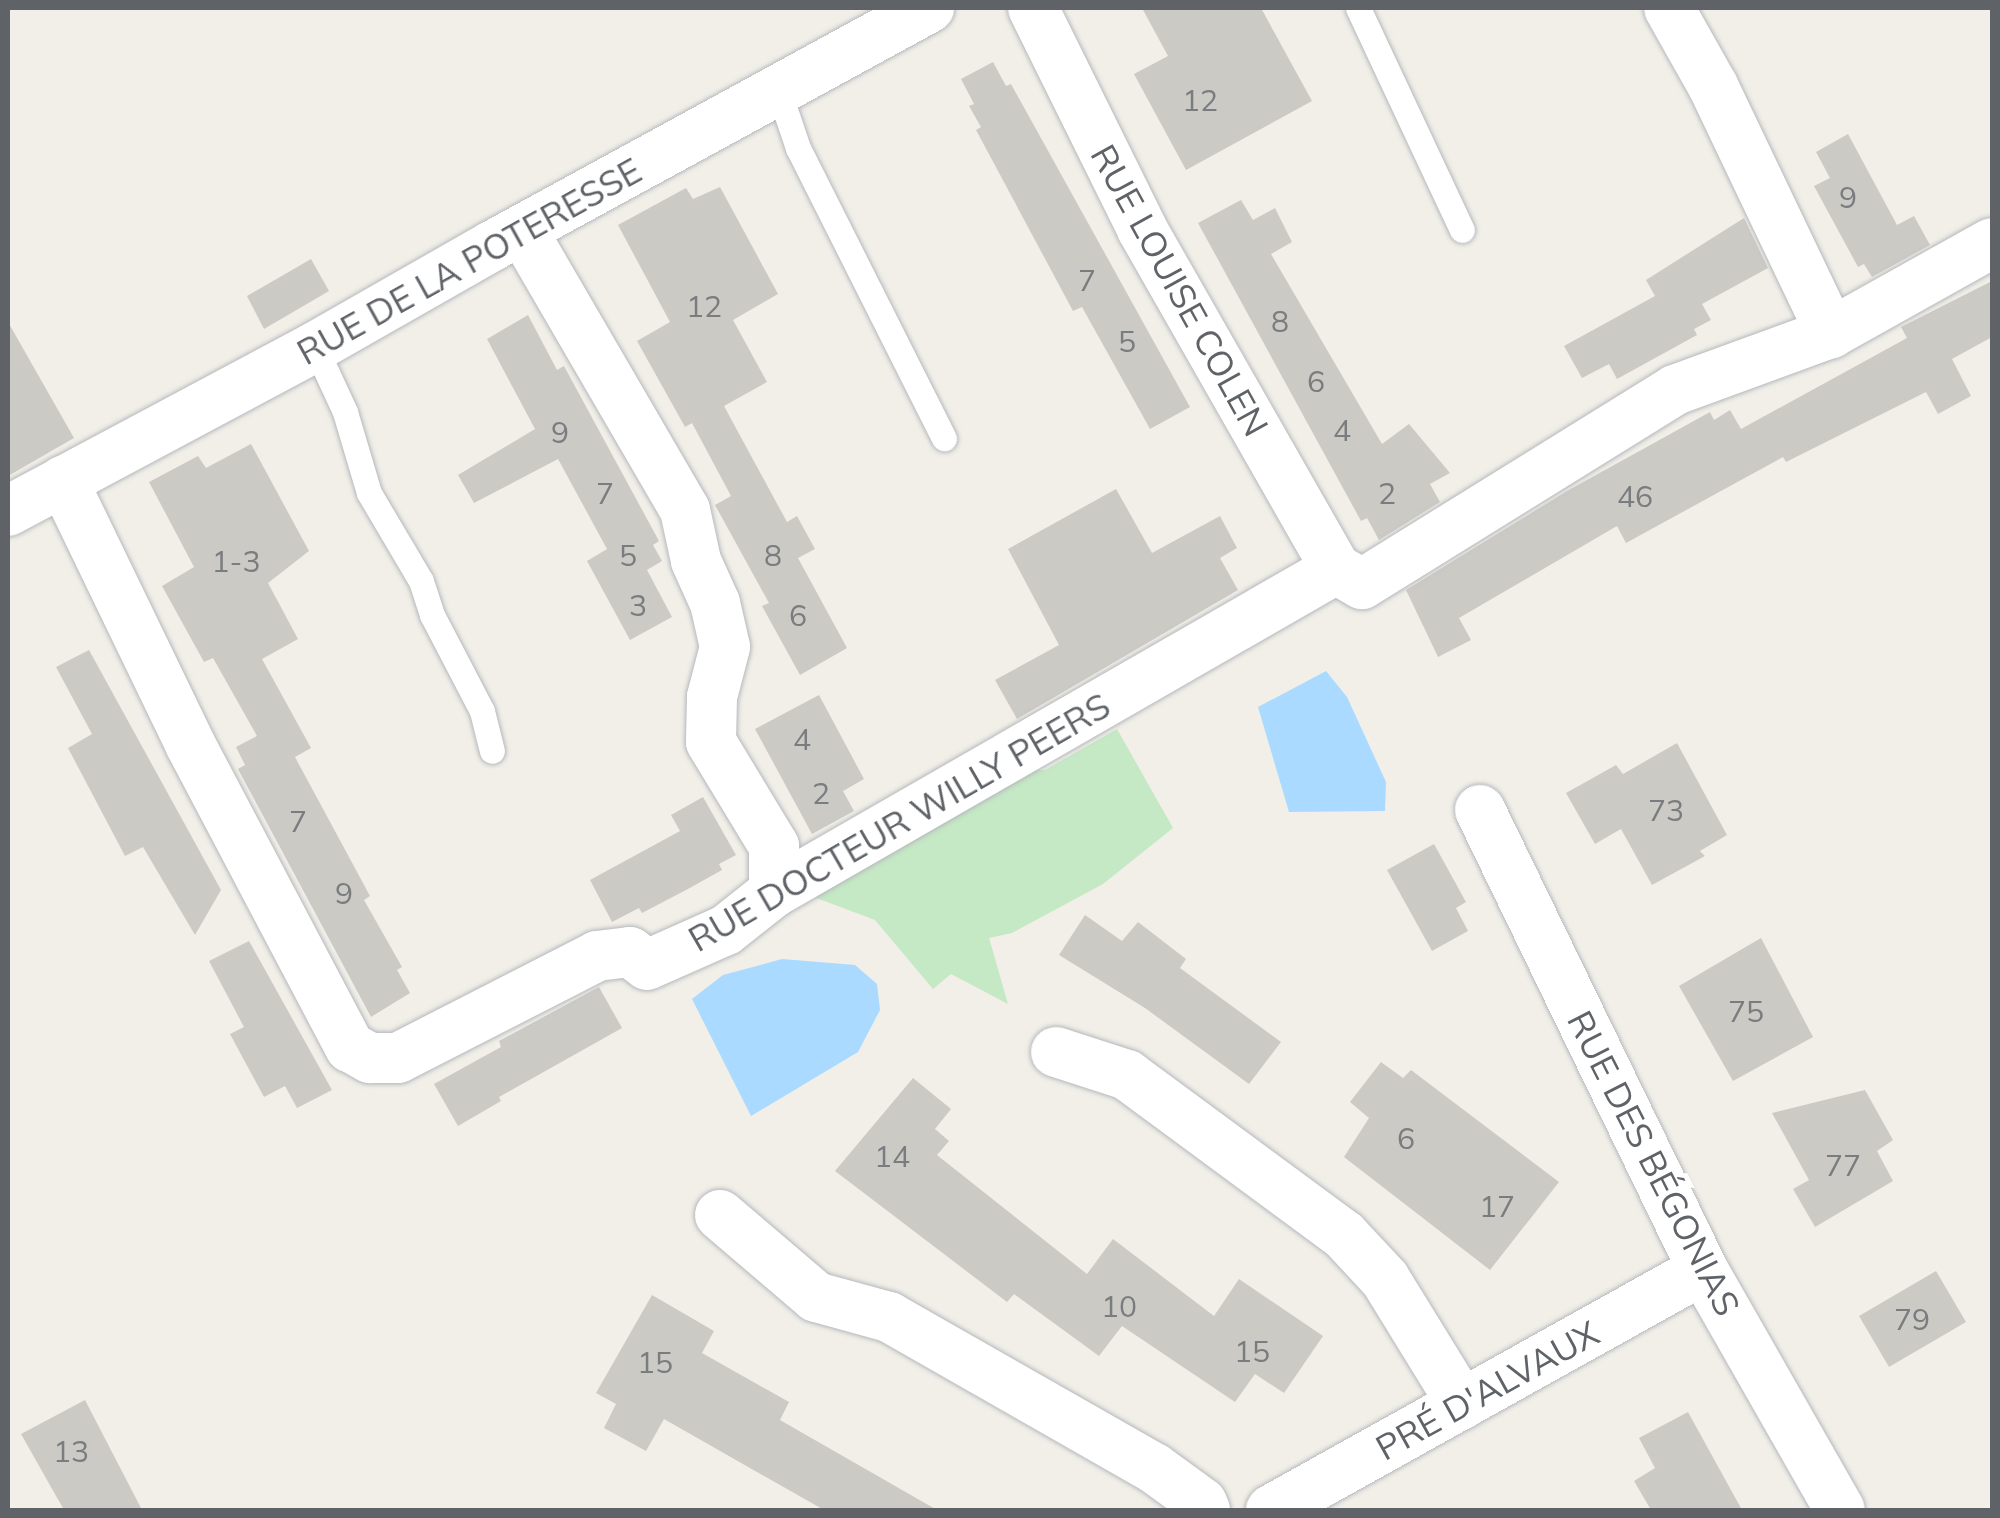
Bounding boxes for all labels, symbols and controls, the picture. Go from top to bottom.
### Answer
house number: 12 [1182,82,1218,118]
street label: RUE LOUISE COLEN [1082,137,1278,443]
street label: RUE DE LA POTERESSE [290,149,648,373]
house number: 9 [1839,179,1857,215]
house number: 7 [1078,262,1096,298]
house number: 12 [686,288,722,324]
house number: 8 [1271,303,1289,339]
house number: 5 [1118,323,1136,359]
house number: 6 [1307,363,1325,399]
house number: 4 [1333,412,1351,448]
house number: 9 [551,414,569,450]
house number: 7 [596,475,614,511]
house number: 2 [1378,475,1396,511]
house number: 46 [1617,478,1653,514]
house number: 5 [619,537,637,573]
house number: 8 [764,537,782,573]
house number: 1-3 [212,543,260,579]
house number: 3 [629,587,647,623]
house number: 6 [789,597,807,633]
street label: RUE DOCTEUR WILLY PEERS [681,684,1117,960]
house number: 4 [793,721,811,757]
house number: 2 [812,775,830,811]
house number: 73 [1648,792,1684,828]
house number: 7 [289,803,307,839]
house number: 9 [335,875,353,911]
house number: 75 [1728,993,1764,1029]
street label: RUE DES BÉGONIAS [1559,1004,1749,1322]
house number: 6 [1397,1120,1415,1156]
house number: 14 [874,1138,910,1174]
house number: 77 [1825,1147,1861,1183]
house number: 17 [1479,1188,1515,1224]
house number: 10 [1101,1288,1137,1324]
house number: 79 [1894,1301,1930,1337]
street label: PRÉ D'ALVAUX [1368,1311,1606,1469]
house number: 15 [1234,1333,1270,1369]
house number: 15 [637,1344,673,1380]
house number: 13 [53,1433,89,1469]

